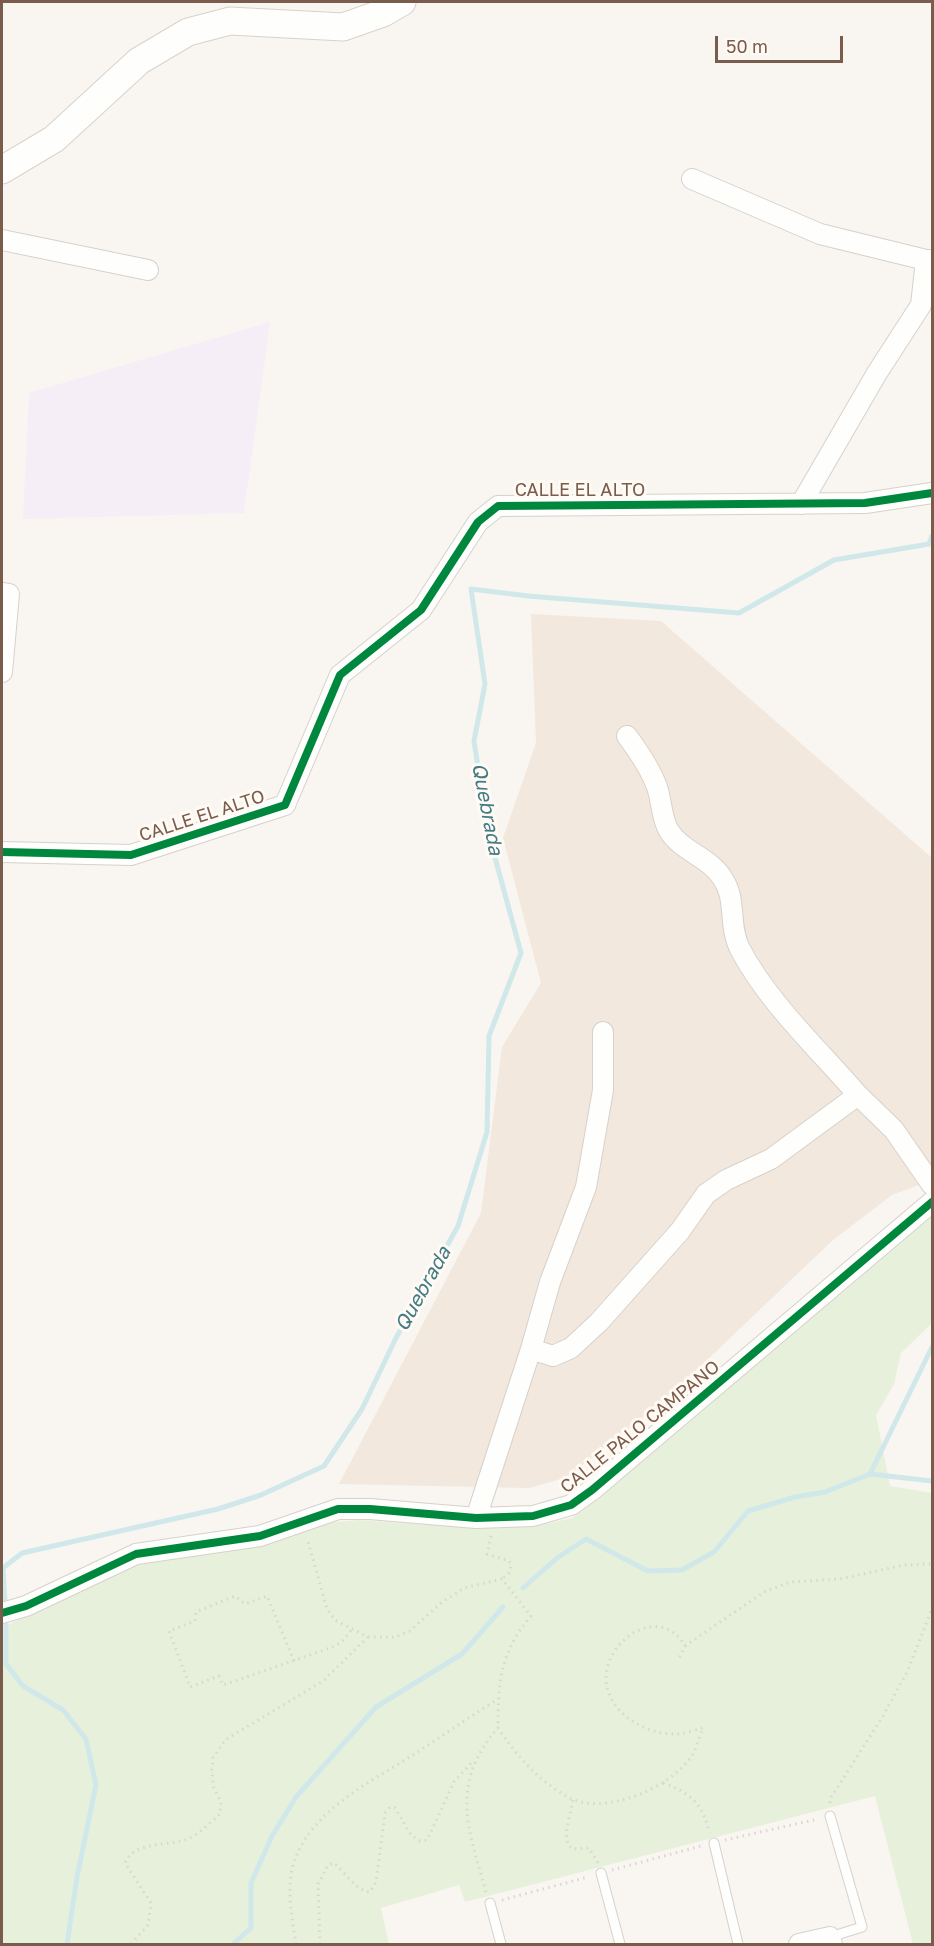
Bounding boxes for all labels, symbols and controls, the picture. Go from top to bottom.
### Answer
scale bar [718,24,846,62]
text: 50 m [726,35,768,57]
street label: CALLE EL ALTO [515,479,645,501]
water label: Quebrada [466,761,508,857]
street label: CALLE EL ALTO [137,786,267,846]
water label: Quebrada [390,1242,456,1336]
street label: CALLE PALO CAMPANO [556,1356,724,1498]

